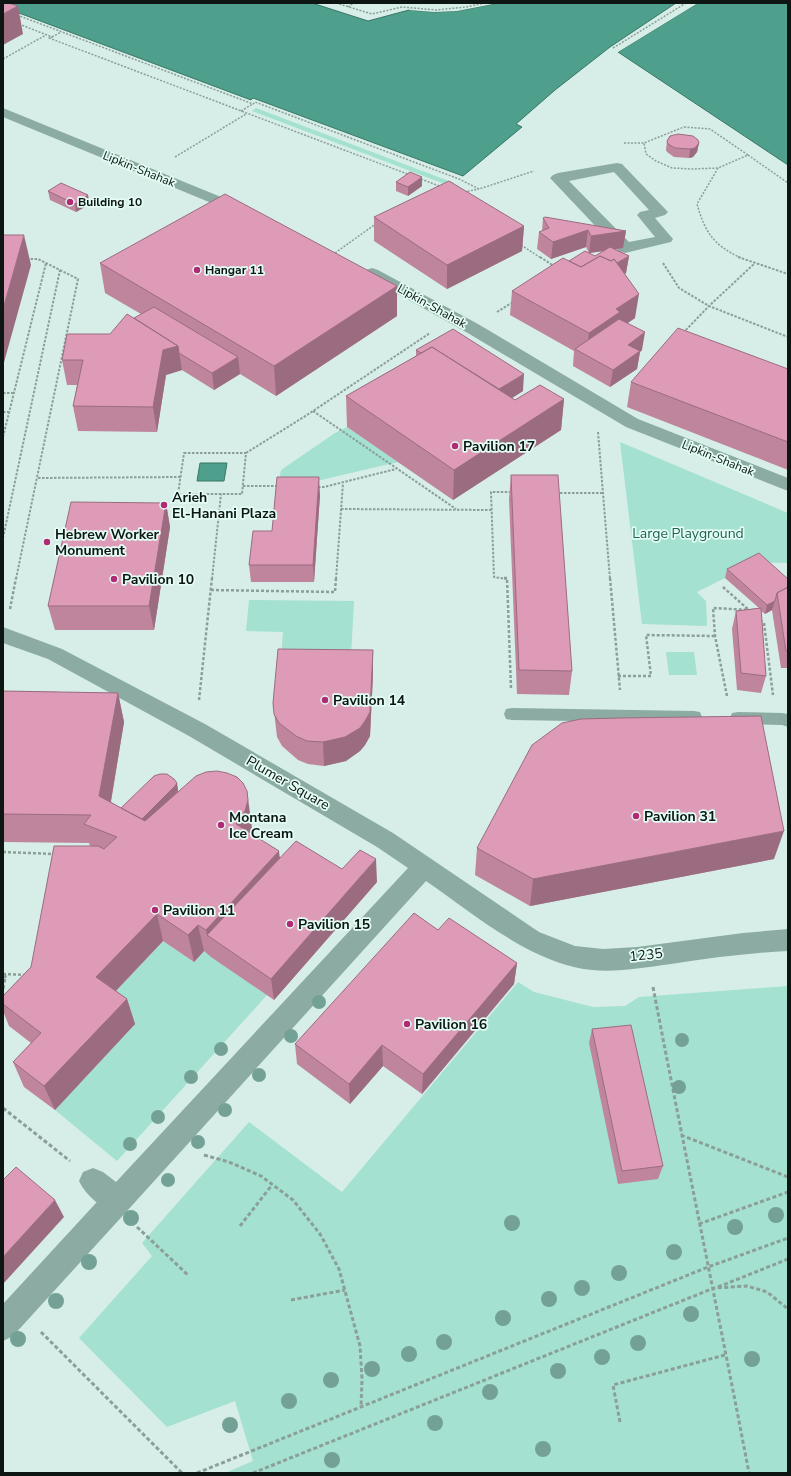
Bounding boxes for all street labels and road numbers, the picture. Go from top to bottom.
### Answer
street label: Lipkin-Shahak [101,147,178,191]
street label: Lipkin-Shahak [395,280,470,332]
street label: Lipkin-Shahak [680,436,757,480]
street label: Plumer Square [243,751,333,815]
street label: 1235 [628,944,664,966]

